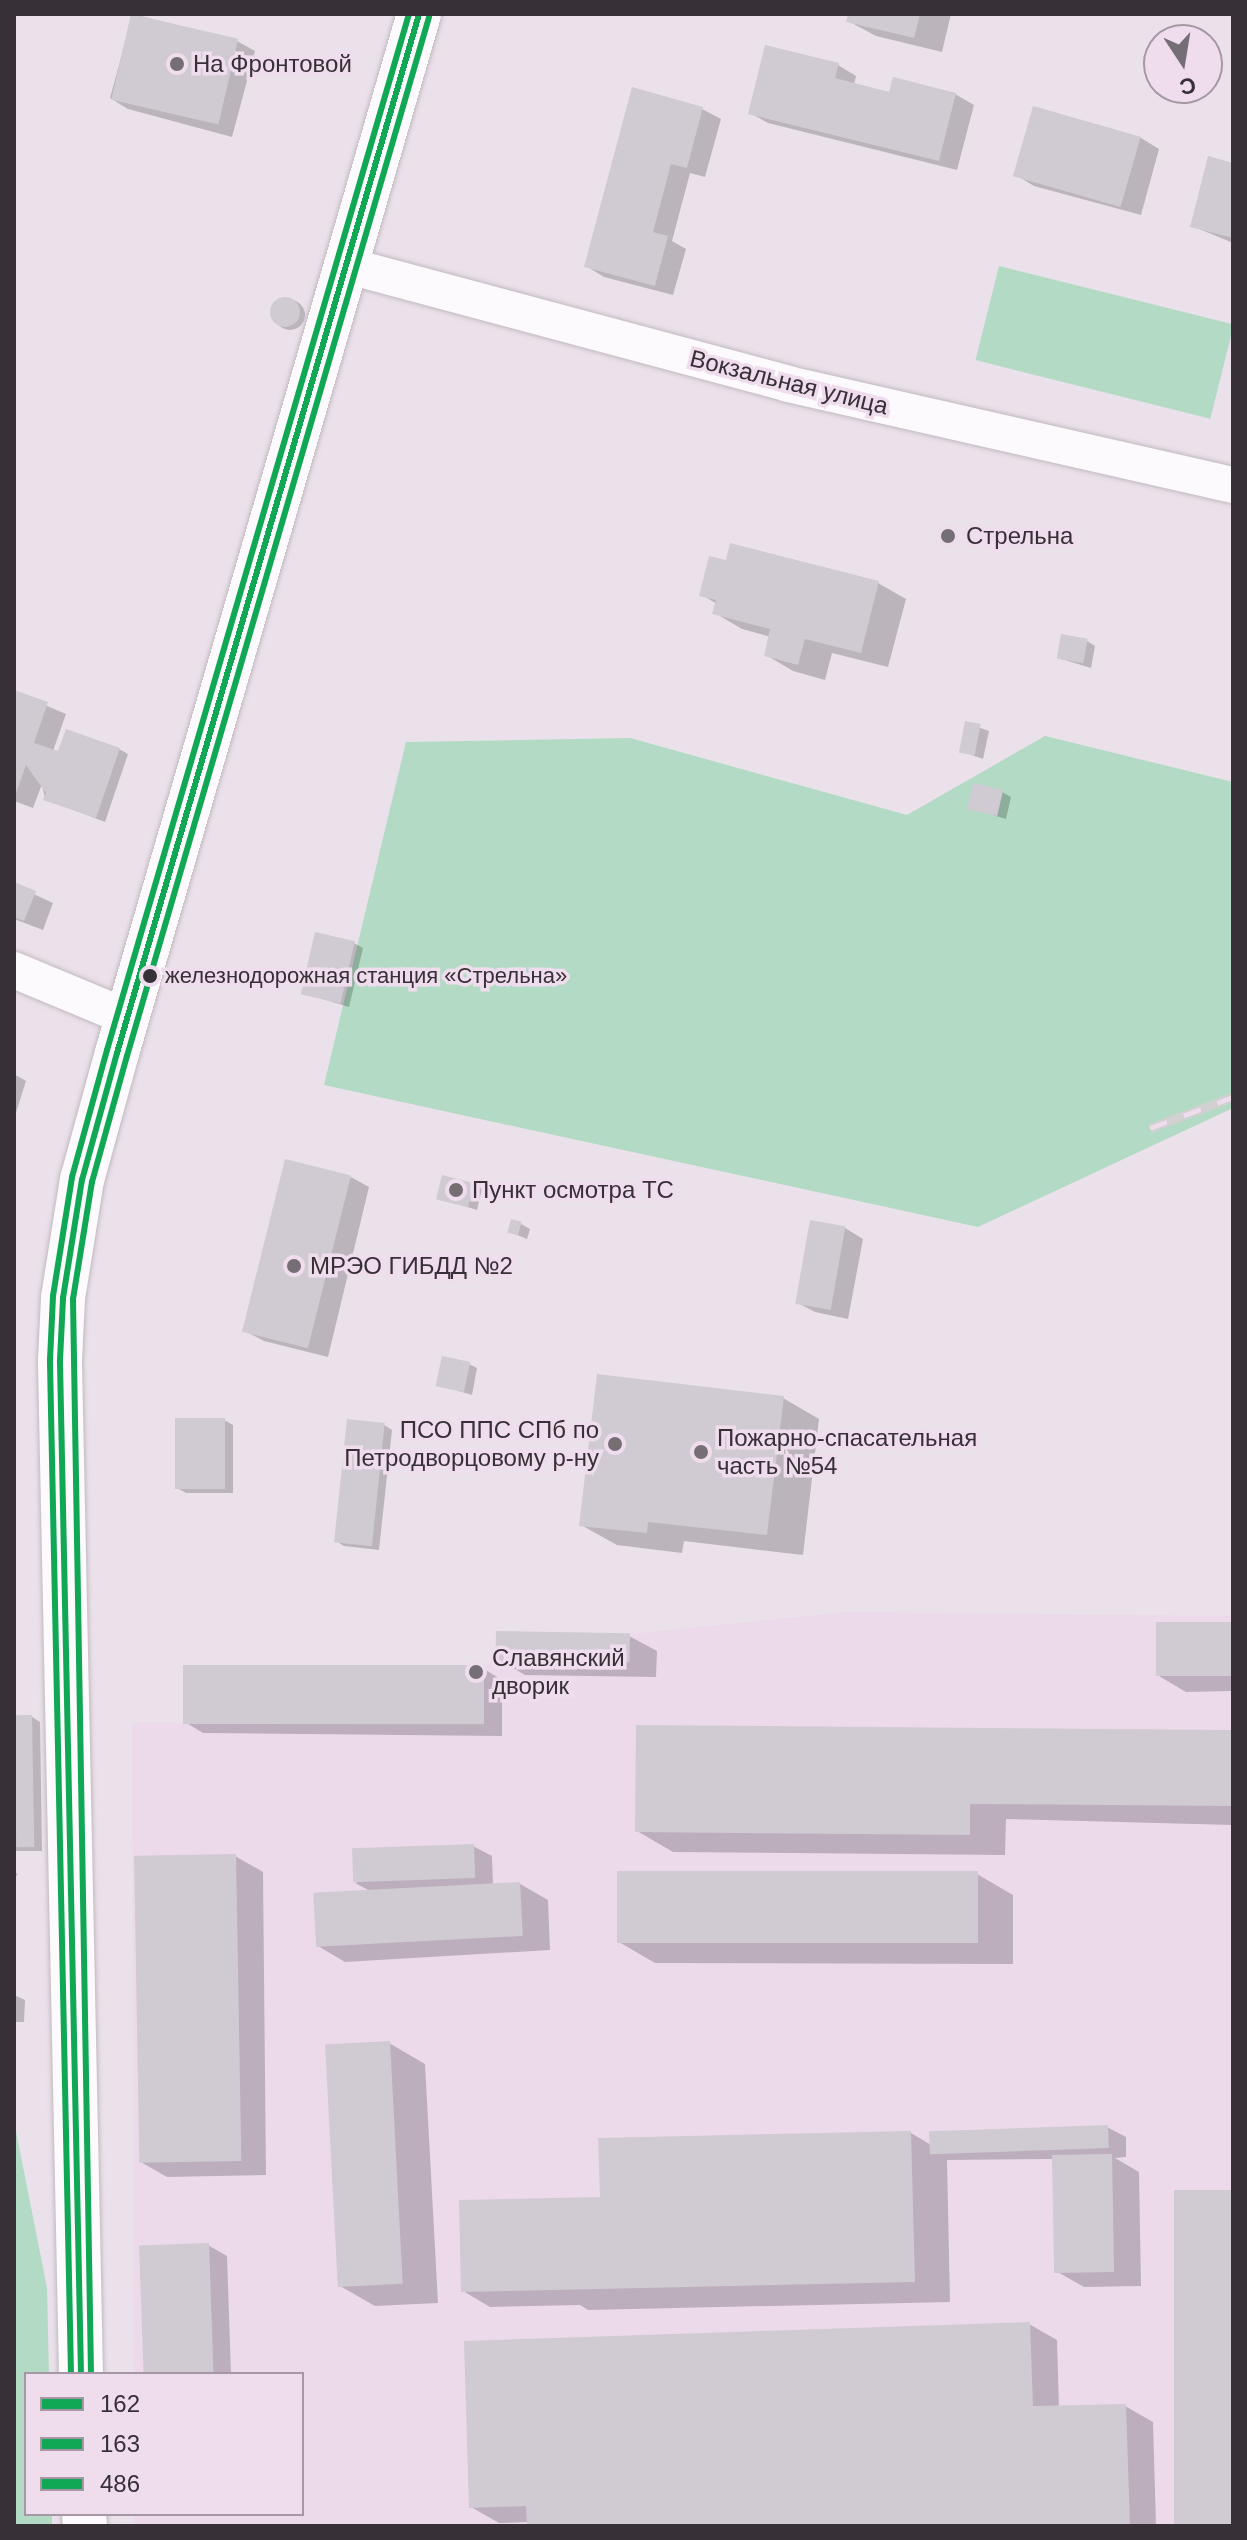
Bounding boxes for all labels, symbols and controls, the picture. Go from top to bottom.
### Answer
north arrow [1143,24,1223,104]
place label: На Фронтовой [193,50,352,78]
marker: На Фронтовой [168,55,186,73]
text: С [1177,72,1198,100]
street label: Вокзальная улица [687,343,891,421]
place label: Стрельна [966,522,1073,550]
marker: Стрельна [937,525,959,547]
place label: железнодорожная станция «Стрельна» [165,963,567,989]
marker: железнодорожная станция «Стрельна» [142,968,158,984]
place label: Пункт осмотра ТС [472,1176,674,1204]
marker: Пункт осмотра ТС [447,1181,465,1199]
place label: МРЭО ГИБДД №2 [310,1252,513,1280]
marker: МРЭО ГИБДД №2 [285,1257,303,1275]
place label: ПСО ППС СПб по Петродворцовому р-ну [344,1416,599,1472]
place label: Пожарно-спасательная часть №54 [717,1424,977,1480]
marker: ПСО ППС СПб по Петродворцовому р-ну [606,1435,624,1453]
marker: Пожарно-спасательная часть №54 [692,1443,710,1461]
place label: Славянский дворик [492,1644,625,1700]
marker: Славянский дворик [467,1663,485,1681]
legend [24,2372,304,2516]
text: 162 [100,2390,140,2417]
text: 163 [100,2430,140,2457]
text: 486 [100,2470,140,2497]

